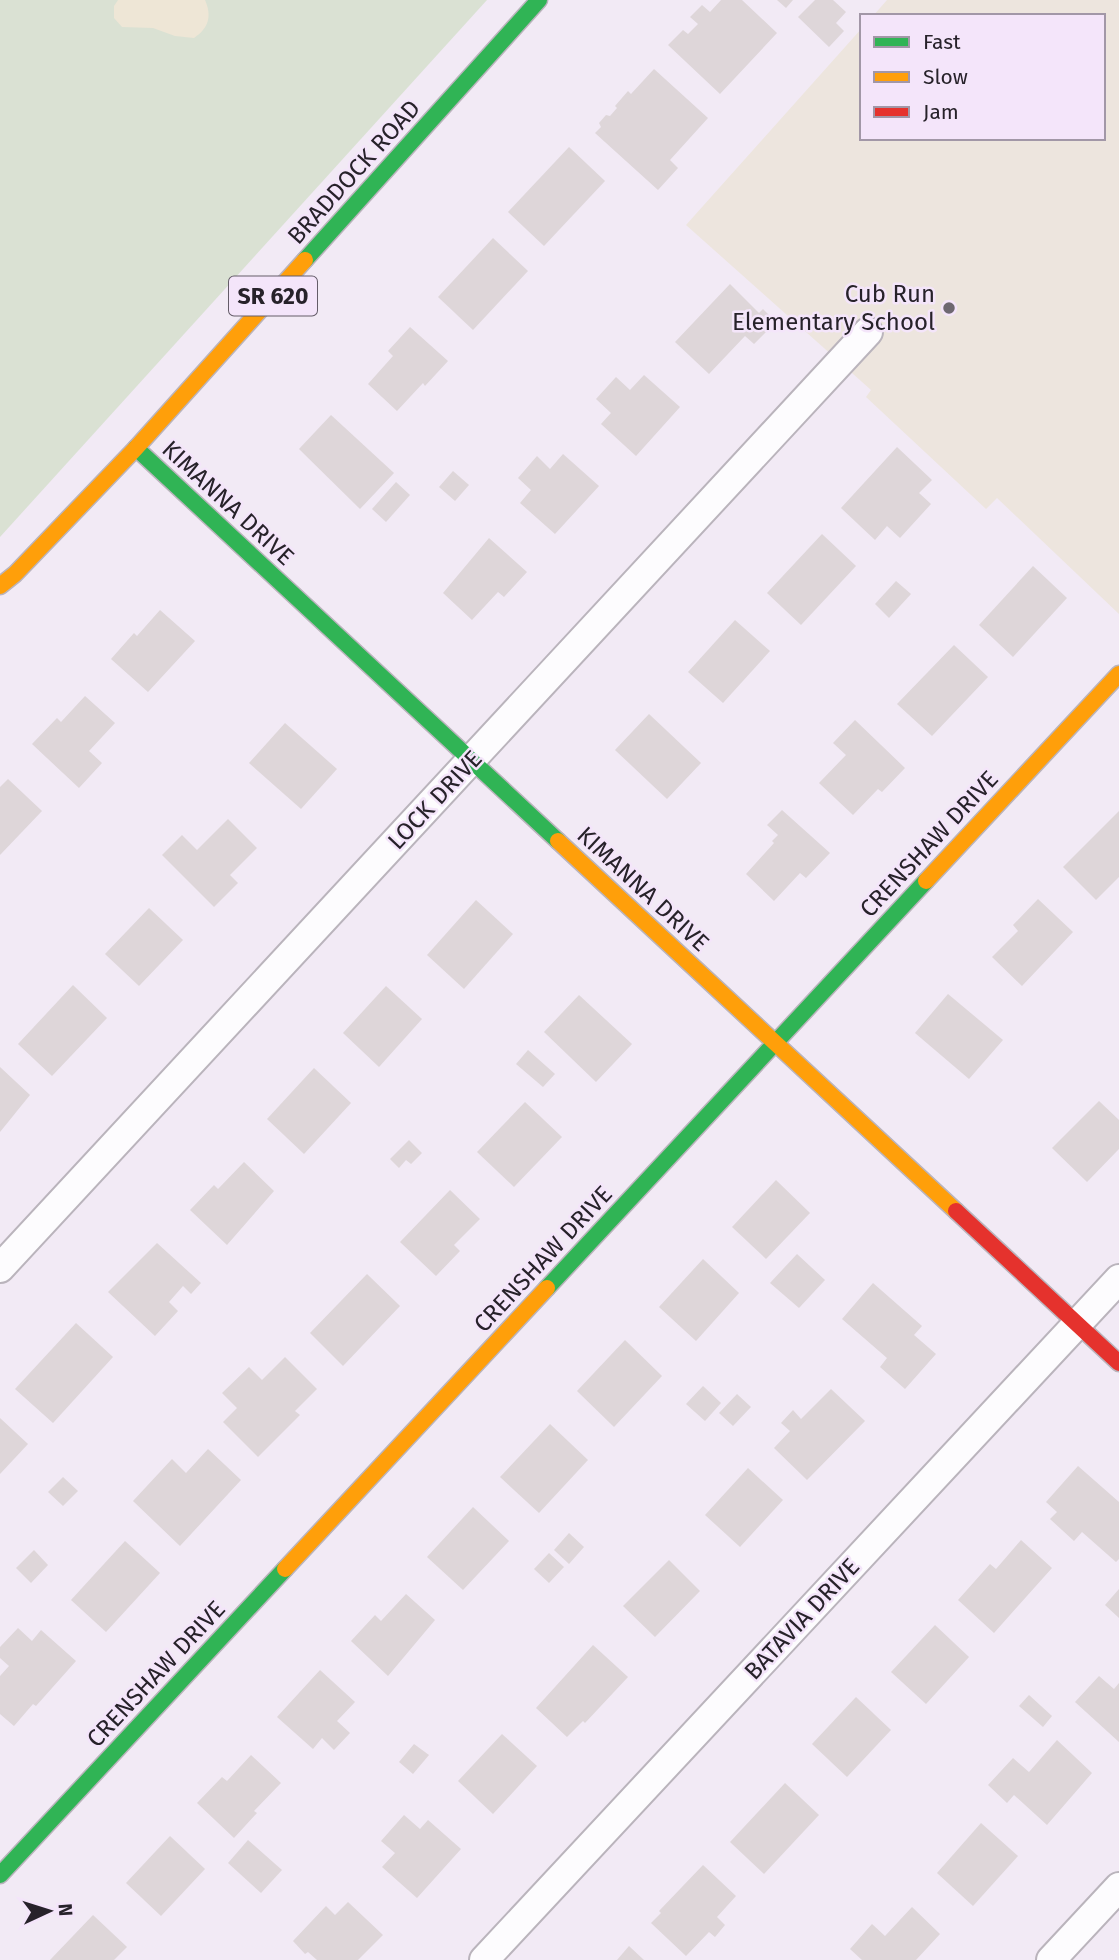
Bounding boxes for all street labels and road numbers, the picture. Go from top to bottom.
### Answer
street label: BRADDOCK ROAD [282,94,426,250]
road number: SR 620 [229,276,317,316]
street label: KIMANNA DRIVE [156,435,300,571]
street label: LOCK DRIVE [382,745,488,855]
street label: CRENSHAW DRIVE [854,765,1004,923]
street label: KIMANNA DRIVE [571,821,715,957]
street label: CRENSHAW DRIVE [468,1180,618,1338]
street label: BATAVIA DRIVE [739,1553,865,1685]
street label: CRENSHAW DRIVE [81,1595,231,1753]

